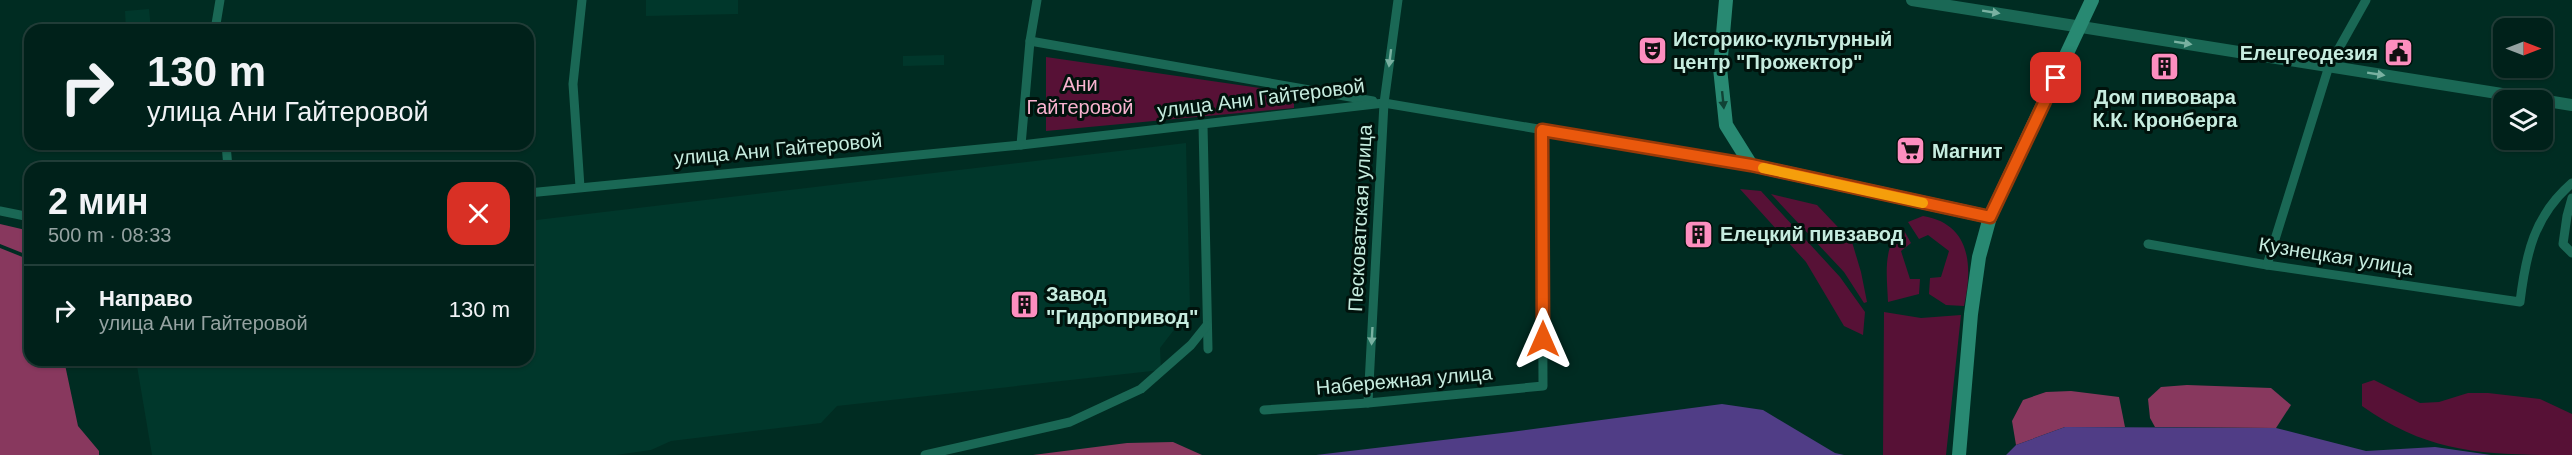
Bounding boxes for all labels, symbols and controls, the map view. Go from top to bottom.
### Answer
one-way arrow [1981,8,2000,17]
north arrow [2493,18,2553,78]
map controls [2493,18,2553,150]
place label: Историко-культурный центр "Прожектор" [1673,28,1892,73]
theatre icon: Историко-культурный центр "Прожектор" [1636,34,1668,66]
public building icon: Елецгеодезия [2383,37,2415,69]
one-way arrow [2174,39,2193,48]
place label: Елецгеодезия [2240,42,2378,64]
icon: right [48,48,126,126]
text: 130 m [147,48,266,95]
one-way arrow [1385,49,1395,68]
building icon: Дом пивовара К.К. Кронберга [2149,51,2181,83]
pin [2030,52,2081,103]
icon: arrive [2039,61,2072,94]
one-way arrow [2367,69,2386,78]
park label: Ани Гайтеровой [1026,73,1134,118]
street label: улица Ани Гайтеровой [1156,74,1366,122]
place label: Дом пивовара К.К. Кронберга [2093,86,2238,131]
button: layers [2493,90,2553,150]
one-way arrow [1718,91,1728,110]
text: улица Ани Гайтеровой [147,97,429,127]
street label: Песковатская улица [1344,123,1376,312]
street label: улица Ани Гайтеровой [673,129,883,169]
supermarket icon: Магнит [1895,135,1927,167]
place label: Магнит [1932,140,2003,162]
text: 2 мин [48,181,149,222]
button: close [447,182,510,245]
building icon: Елецкий пивзавод [1683,218,1715,250]
place label: Елецкий пивзавод [1720,223,1904,245]
text: 500 m · 08:33 [48,224,171,246]
street label: Кузнецкая улица [2257,233,2416,279]
place label: Завод "Гидропривод" [1046,283,1199,328]
text: Направо [99,286,193,311]
building icon: Завод "Гидропривод" [1009,289,1041,321]
icon: right [48,294,81,327]
text: 130 m [449,297,510,322]
position arrow [1511,307,1575,371]
text: улица Ани Гайтеровой [99,312,308,334]
one-way arrow [1367,327,1376,346]
street label: Набережная улица [1315,361,1494,399]

